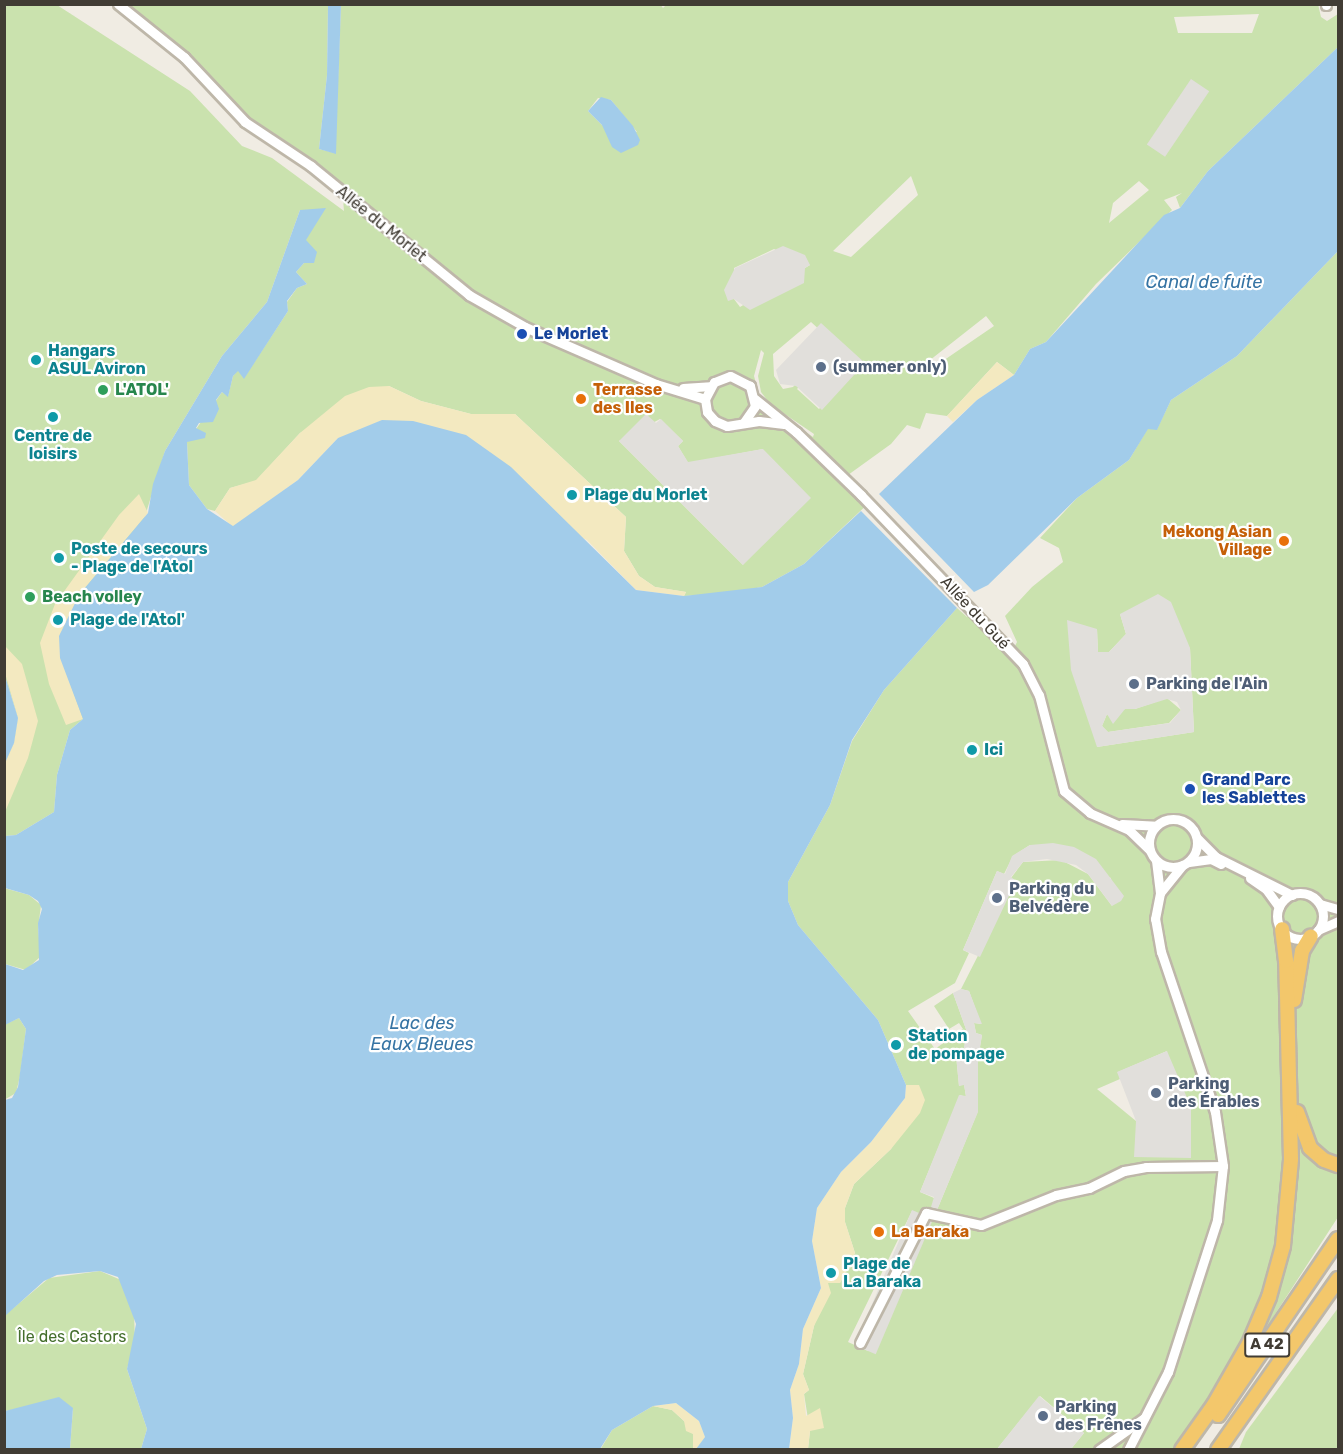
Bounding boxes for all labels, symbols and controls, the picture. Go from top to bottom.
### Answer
street label: Allée du Morlet [332,182,430,266]
water label: Canal de fuite [1145,271,1263,293]
place label: Le Morlet [534,324,608,344]
marker: Le Morlet [515,327,529,341]
place label: Hangars ASUL Aviron [48,341,147,379]
marker: Hangars ASUL Aviron [29,353,43,367]
place label: (summer only) [833,357,947,377]
marker: (summer only) [814,360,828,374]
place label: L'ATOL' [115,380,169,400]
place label: Terrasse des Iles [593,380,662,418]
marker: L'ATOL' [96,383,110,397]
marker: Terrasse des Iles [574,392,588,406]
marker: Centre de loisirs [46,410,60,424]
place label: Centre de loisirs [14,426,92,464]
place label: Plage du Morlet [584,485,707,505]
marker: Plage du Morlet [565,488,579,502]
place label: Mekong Asian Village [1162,522,1272,560]
marker: Mekong Asian Village [1277,534,1291,548]
place label: Poste de secours - Plage de l'Atol [71,539,208,577]
marker: Poste de secours - Plage de l'Atol [52,551,66,565]
street label: Allée du Gué [936,572,1014,654]
place label: Beach volley [42,587,142,607]
marker: Beach volley [23,590,37,604]
place label: Plage de l'Atol' [70,610,185,630]
marker: Plage de l'Atol' [51,613,65,627]
place label: Parking de l'Ain [1146,674,1268,694]
marker: Parking de l'Ain [1127,677,1141,691]
place label: Ici [984,740,1003,760]
marker: Ici [965,743,979,757]
place label: Grand Parc les Sablettes [1202,770,1306,808]
marker: Grand Parc les Sablettes [1183,782,1197,796]
place label: Parking du Belvédère [1009,879,1094,917]
marker: Parking du Belvédère [990,891,1004,905]
water label: Lac des Eaux Bleues [370,1013,474,1056]
place label: Station de pompage [908,1026,1005,1064]
marker: Station de pompage [889,1038,903,1052]
place label: Parking des Érables [1168,1074,1260,1112]
marker: Parking des Érables [1149,1086,1163,1100]
place label: La Baraka [891,1222,969,1242]
marker: La Baraka [872,1225,886,1239]
place label: Plage de La Baraka [843,1254,921,1292]
marker: Plage de La Baraka [824,1266,838,1280]
park label: Île des Castors [17,1327,127,1347]
road number: A 42 [1243,1333,1291,1357]
place label: Parking des Frênes [1055,1397,1142,1435]
marker: Parking des Frênes [1036,1409,1050,1423]

